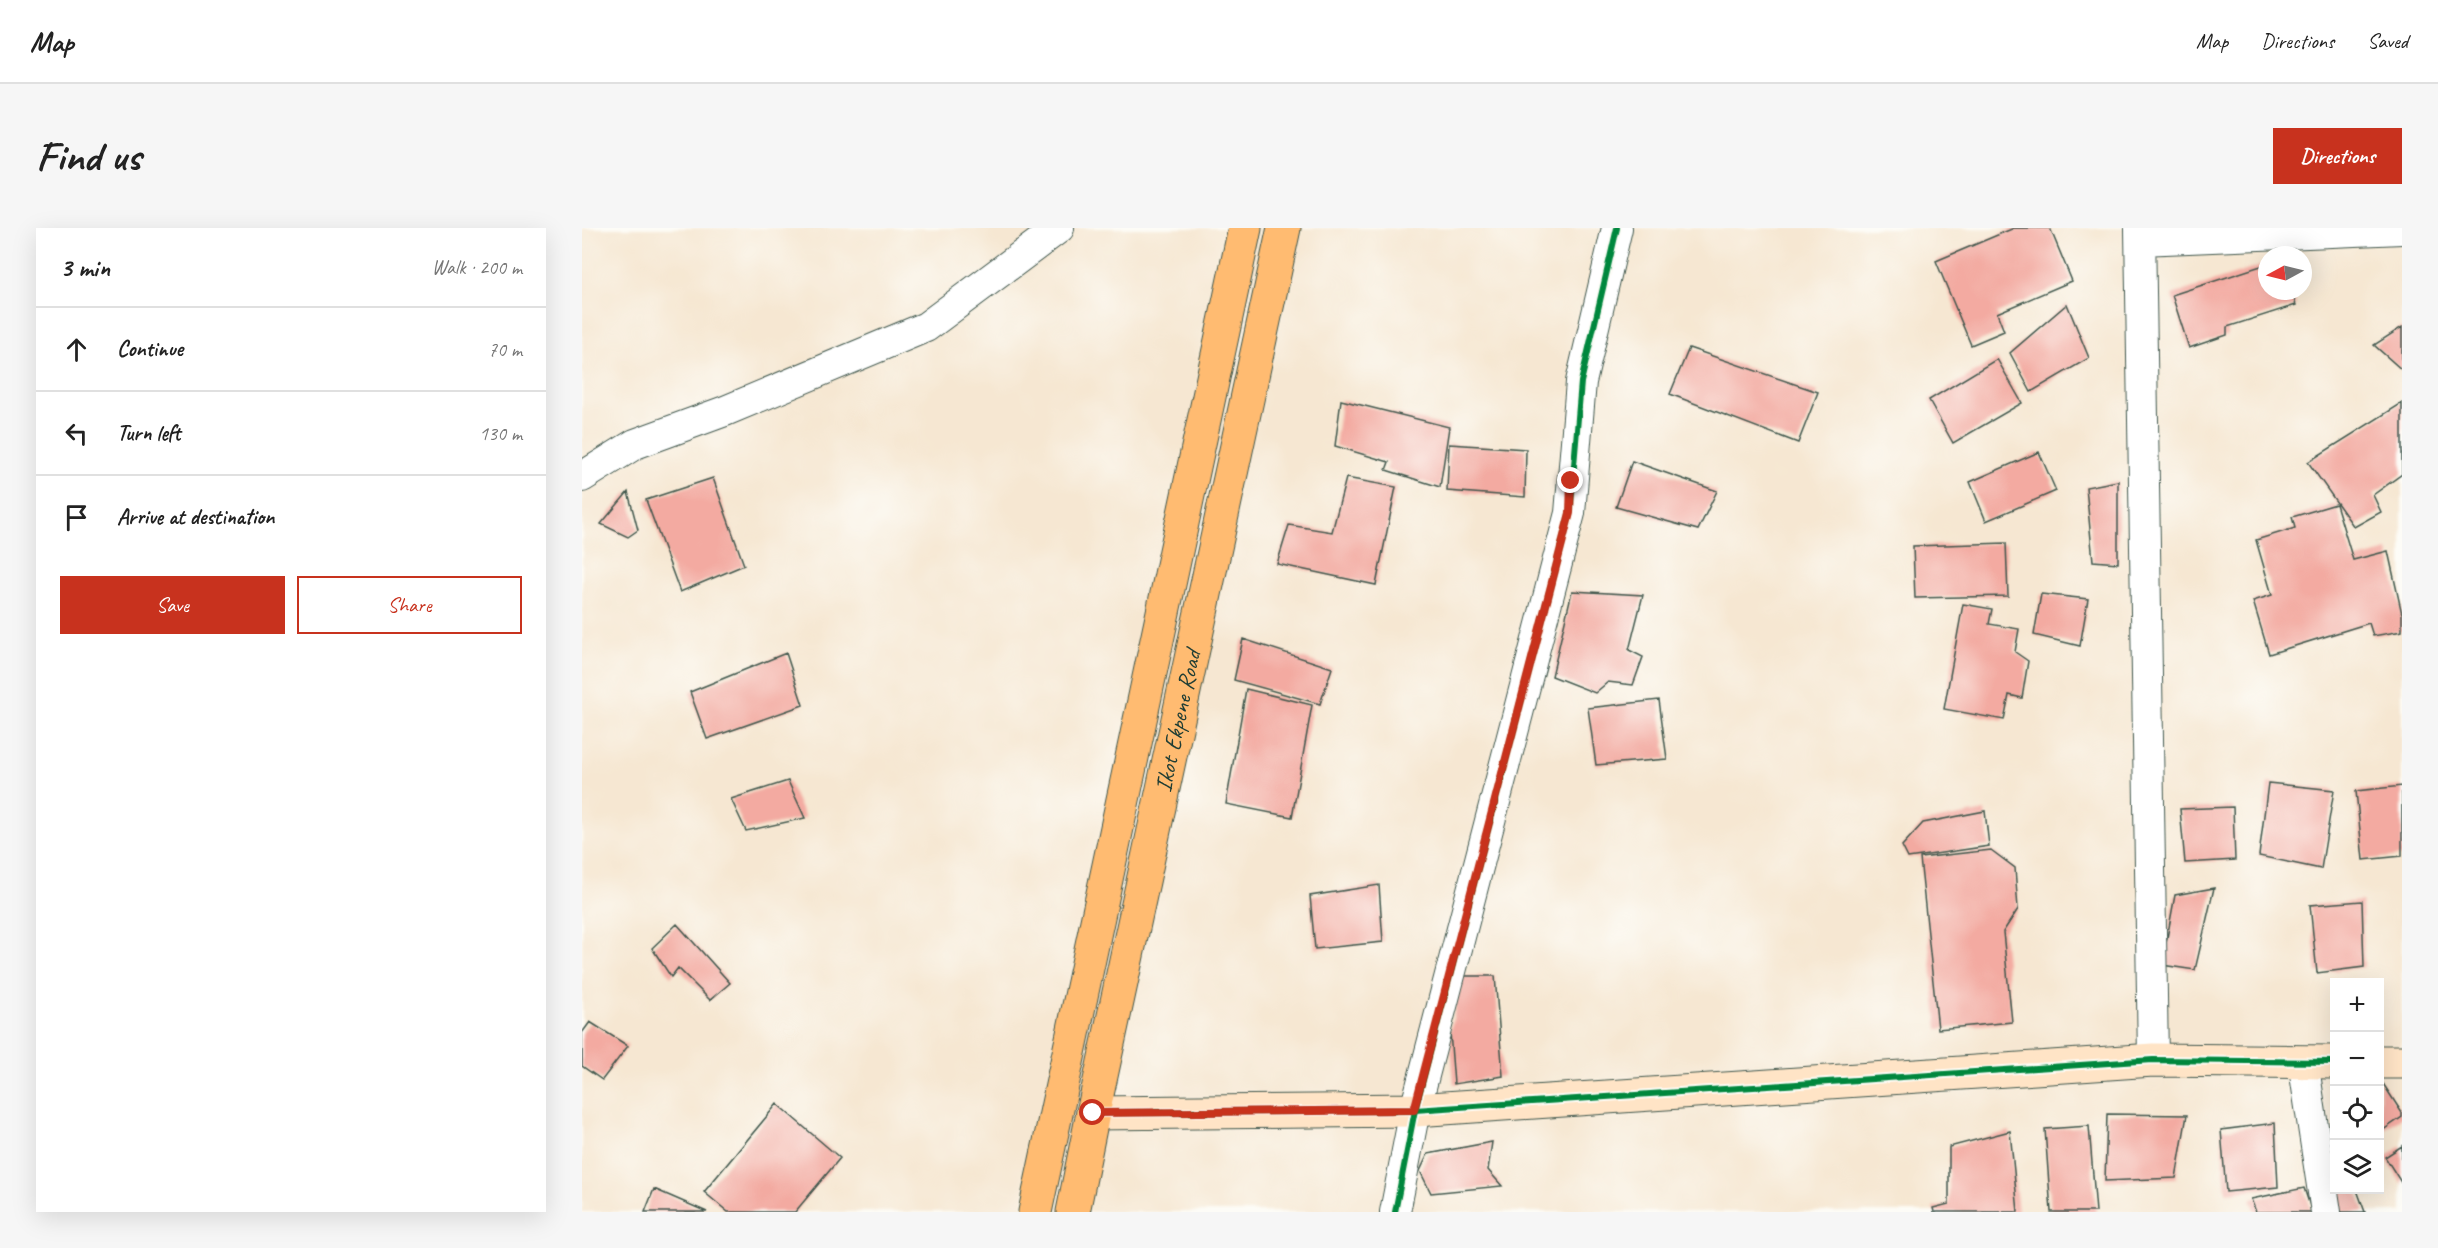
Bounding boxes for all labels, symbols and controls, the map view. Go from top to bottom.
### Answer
text: Map [30,24,73,59]
text: Map [2196,28,2228,54]
text: Directions [2261,28,2334,54]
text: Saved [2367,28,2408,54]
button: Directions [2273,128,2402,184]
text: Find us [36,130,141,183]
north arrow [2258,246,2312,300]
text: 3 min [60,251,110,284]
text: Walk · 200 m [432,255,522,280]
icon: ahead [60,333,93,366]
text: Continue [117,335,183,363]
text: 70 m [488,337,522,362]
icon: left [60,417,93,450]
text: Turn left [117,419,181,447]
text: 130 m [479,421,522,446]
route end [1557,467,1583,493]
icon: arrive [60,501,93,534]
text: Arrive at destination [117,503,274,531]
button: Save [60,576,285,634]
button: Share [297,576,522,634]
street label: Ikot Ekpene Road [1148,644,1208,795]
map controls [2330,978,2384,1194]
button: + [2330,978,2384,1032]
button: − [2330,1032,2384,1086]
button: locate [2330,1086,2384,1140]
route start [1079,1099,1105,1125]
button: layers [2330,1140,2384,1194]

